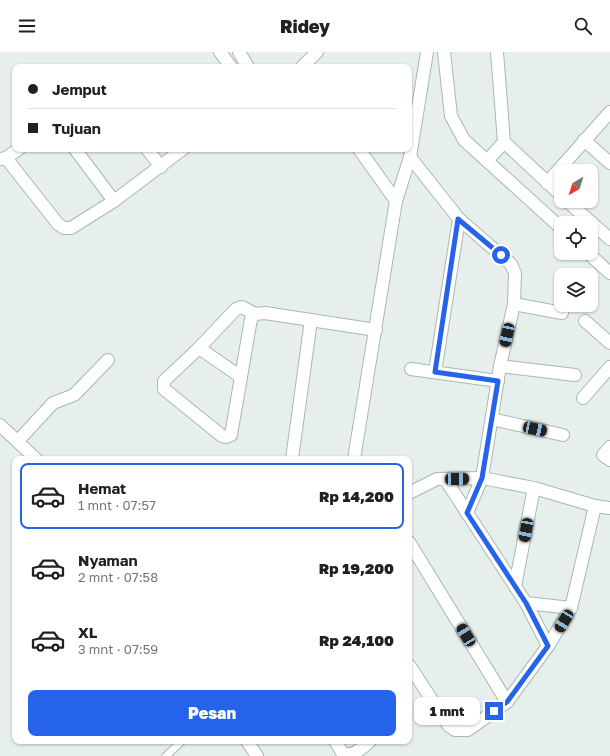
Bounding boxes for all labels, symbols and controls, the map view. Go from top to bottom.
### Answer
icon: menu [16,15,38,37]
text: Ridey [280,15,330,37]
icon: search [572,15,594,37]
text: Jemput [52,80,107,98]
text: Tujuan [52,119,101,137]
north arrow [554,164,598,208]
map controls [554,164,598,312]
button: locate [554,216,598,260]
route start [492,246,510,264]
button: layers [554,268,598,312]
car [499,322,515,348]
car [522,421,548,437]
car [445,473,469,485]
icon: car [30,478,66,514]
text: Hemat [78,479,126,497]
text: Rp 14,200 [319,487,394,505]
text: 1 mnt · 07:57 [78,497,156,513]
car [518,517,534,543]
icon: car [30,550,66,586]
text: Nyaman [78,551,137,569]
text: Rp 19,200 [319,559,394,577]
text: 2 mnt · 07:58 [78,569,158,585]
car [553,608,575,634]
icon: car [30,622,66,658]
car [455,622,477,648]
text: XL [78,623,97,641]
text: Rp 24,100 [319,631,394,649]
text: 3 mnt · 07:59 [78,641,158,657]
button: Pesan [28,690,396,736]
callout: 1 mnt [414,697,480,725]
route end [485,702,503,720]
text: 1 mnt [430,703,464,719]

